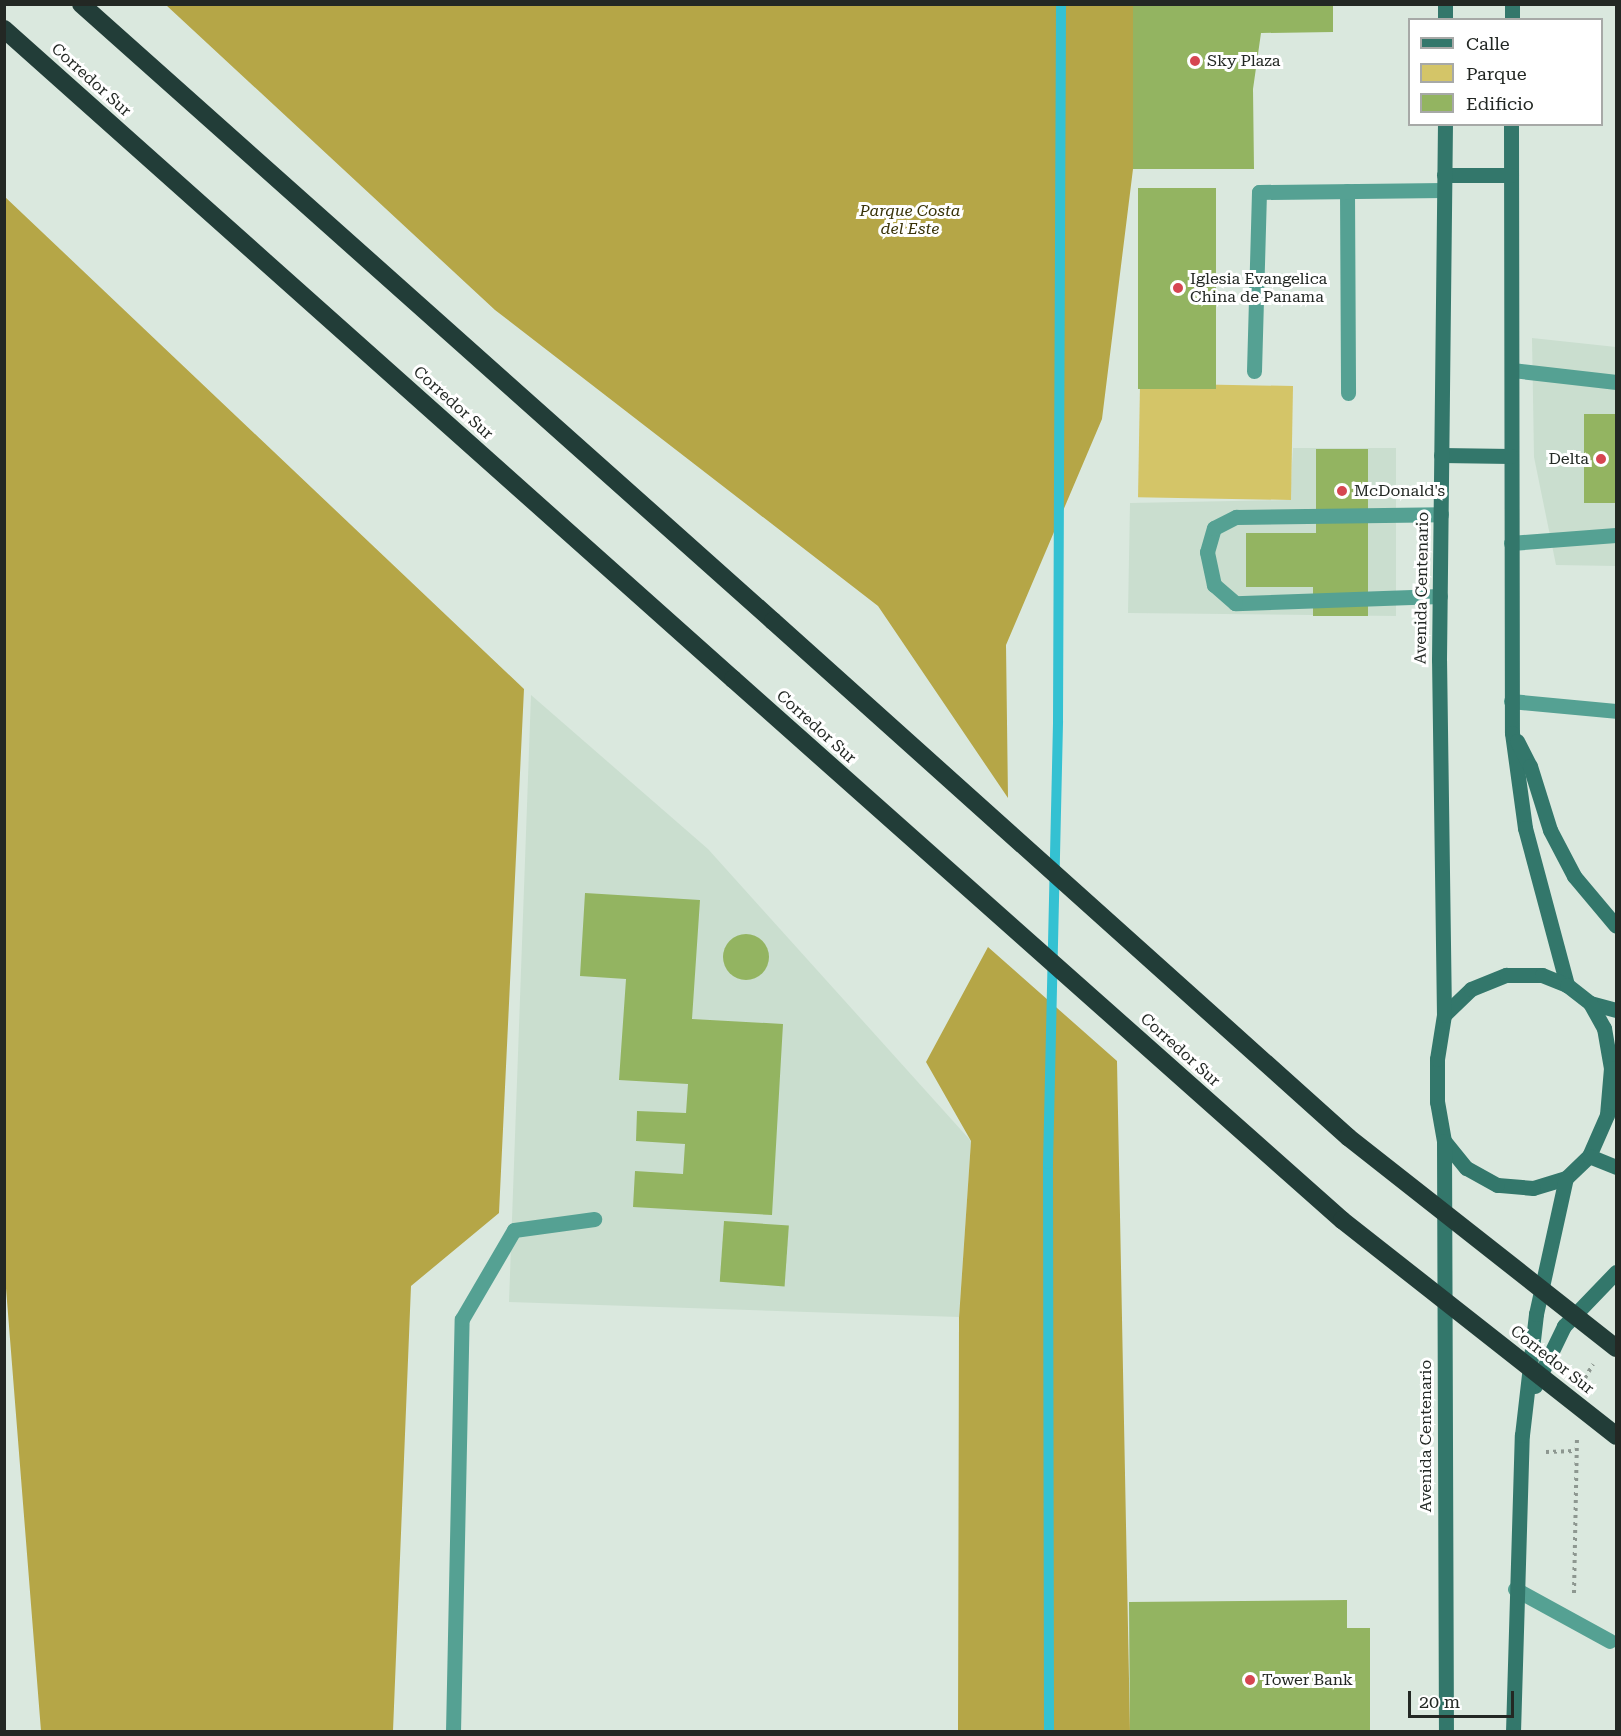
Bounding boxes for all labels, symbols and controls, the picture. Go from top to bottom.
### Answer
legend [1408,18,1603,126]
text: Calle [1466,33,1510,54]
street label: Corredor Sur [47,39,135,121]
place label: Sky Plaza [1207,51,1280,71]
marker: Sky Plaza [1188,54,1202,68]
text: Parque [1466,63,1527,84]
text: Edificio [1466,93,1534,114]
park label: Parque Costa del Este [860,201,960,239]
place label: Iglesia Evangelica China de Panama [1190,269,1327,307]
marker: Iglesia Evangelica China de Panama [1171,281,1185,295]
street label: Corredor Sur [409,362,497,444]
place label: Delta [1548,449,1589,469]
marker: Delta [1594,452,1608,466]
place label: McDonald's [1354,481,1445,501]
marker: McDonald's [1335,484,1349,498]
street label: Avenida Centenario [1411,512,1433,664]
street label: Corredor Sur [772,686,860,768]
street label: Corredor Sur [1136,1009,1224,1091]
street label: Corredor Sur [1507,1322,1597,1398]
street label: Avenida Centenario [1416,1360,1436,1512]
place label: Tower Bank [1262,1670,1353,1690]
marker: Tower Bank [1243,1673,1257,1687]
scale bar [1411,1679,1518,1717]
text: 20 m [1419,1691,1460,1712]

